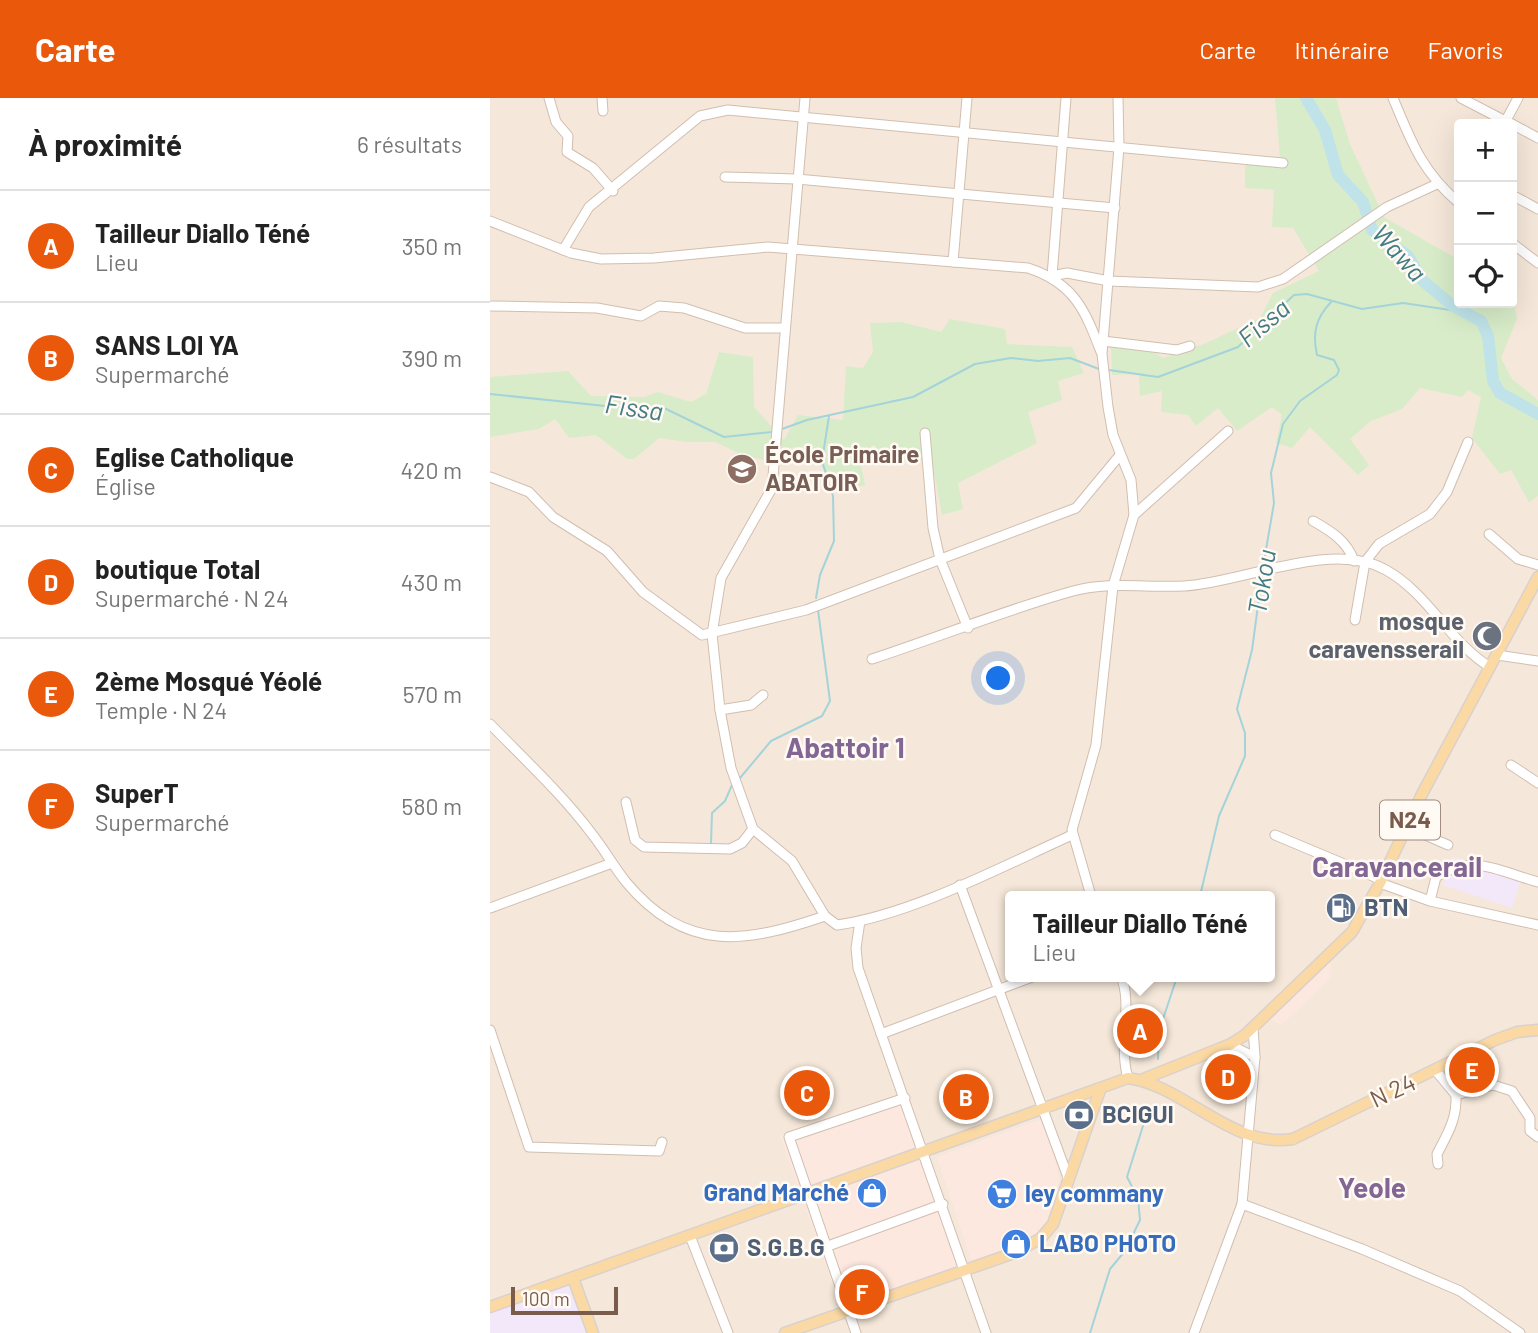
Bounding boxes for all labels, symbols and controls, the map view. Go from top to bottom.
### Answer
text: Carte [35,29,116,69]
text: Carte [1200,35,1256,64]
text: Itinéraire [1294,35,1390,64]
text: Favoris [1428,35,1503,64]
map controls [1454,119,1517,308]
button: + [1454,119,1517,182]
text: À proximité [28,126,182,162]
text: 6 résultats [357,130,462,158]
button: − [1454,182,1517,245]
text: Tailleur Diallo Téné [95,217,310,248]
water label: Wawa [1366,217,1434,287]
text: A [43,232,59,260]
text: 350 m [402,232,462,260]
button: locate [1454,245,1517,308]
text: Lieu [95,248,139,276]
water label: Fissa [1231,291,1295,353]
text: SANS LOI YA [95,329,239,360]
text: B [44,344,58,372]
text: 390 m [402,344,462,372]
text: Supermarché [95,360,229,388]
water label: Fissa [603,387,665,426]
place label: École Primaire ABATOIR [765,439,919,496]
text: Eglise Catholique [95,441,294,472]
school or university icon: École Primaire ABATOIR [725,452,759,486]
text: C [44,456,58,484]
text: 420 m [400,456,462,484]
text: Église [95,472,156,500]
water label: Tokou [1240,547,1281,617]
text: boutique Total [95,553,260,584]
text: D [44,568,58,596]
text: 430 m [401,568,462,596]
text: Supermarché · N 24 [95,584,289,612]
place label: mosque caravensserail [1308,606,1464,663]
mosque icon: mosque caravensserail [1470,619,1504,653]
your location [981,661,1015,695]
text: 2ème Mosqué Yéolé [95,665,322,696]
text: E [44,680,58,708]
text: 570 m [403,680,462,708]
text: Temple · N 24 [95,696,227,724]
district label: Abattoir 1 [785,730,905,764]
text: SuperT [95,777,179,808]
text: F [45,792,57,820]
text: 580 m [402,792,462,820]
road number: N24 [1380,800,1440,840]
text: Supermarché [95,808,229,836]
district label: Caravancerail [1312,849,1482,883]
popup [1005,891,1275,982]
fuel station icon: BTN [1324,891,1358,925]
place label: BTN [1364,892,1408,921]
text: Tailleur Diallo Téné [1032,907,1248,938]
text: Lieu [1032,938,1076,966]
pin: A [1117,1005,1163,1057]
pin: E [1449,1044,1495,1096]
pin: D [1205,1051,1251,1103]
pin: C [784,1067,830,1119]
street label: N 24 [1365,1067,1420,1113]
pin: B [943,1071,989,1123]
bank icon: BCIGUI [1062,1098,1096,1132]
place label: BCIGUI [1102,1099,1174,1128]
district label: Yeole [1338,1170,1406,1204]
shop icon: Grand Marché [855,1176,889,1210]
place label: Grand Marché [703,1177,849,1206]
supermarket icon: ley commany [985,1177,1019,1211]
place label: ley commany [1025,1178,1164,1207]
shop icon: LABO PHOTO [999,1227,1033,1261]
place label: LABO PHOTO [1039,1228,1176,1257]
bank icon: S.G.B.G [707,1231,741,1265]
place label: S.G.B.G [747,1232,825,1261]
pin: F [839,1266,885,1318]
scale bar [511,1284,618,1316]
text: 100 m [522,1287,570,1310]

